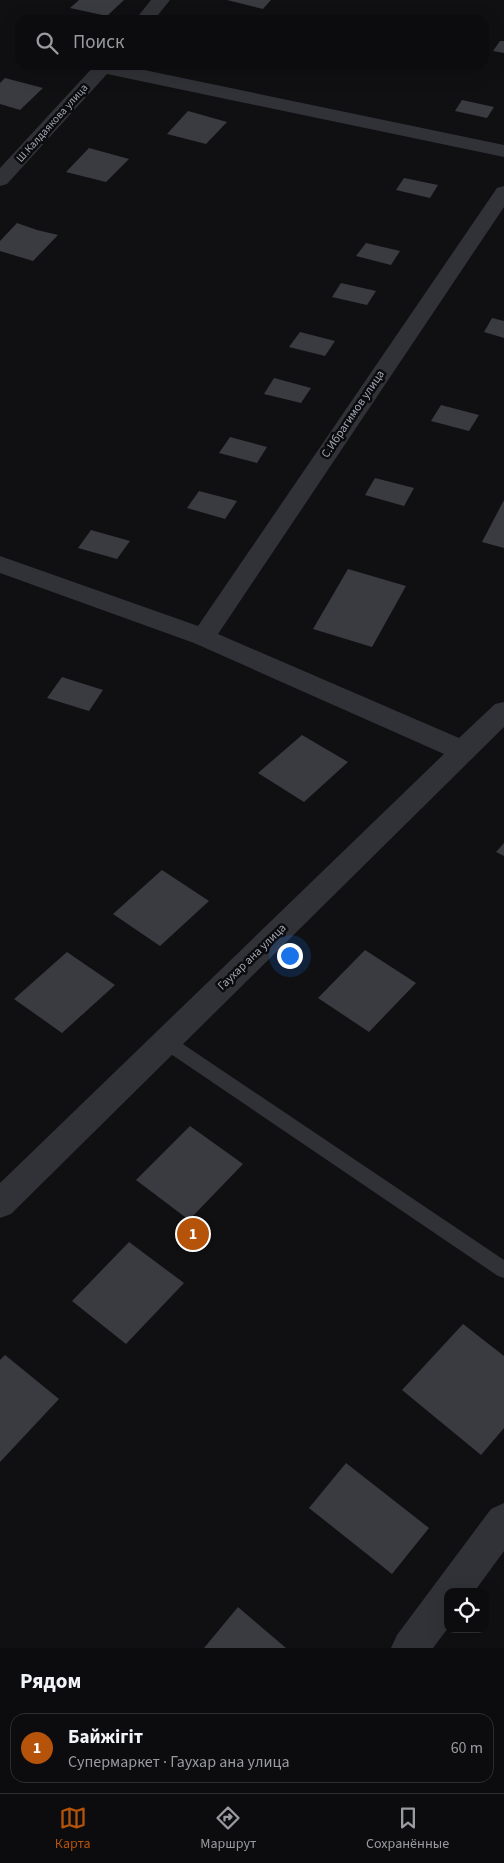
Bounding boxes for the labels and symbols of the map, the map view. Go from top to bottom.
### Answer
street label: Ш.Калдаякова улица [13,81,91,165]
street label: С.Ибрагимов улица [317,367,389,461]
street label: Гаухар ана улица [214,920,290,994]
your location [277,943,303,969]
pin: 1 [177,1215,209,1253]

